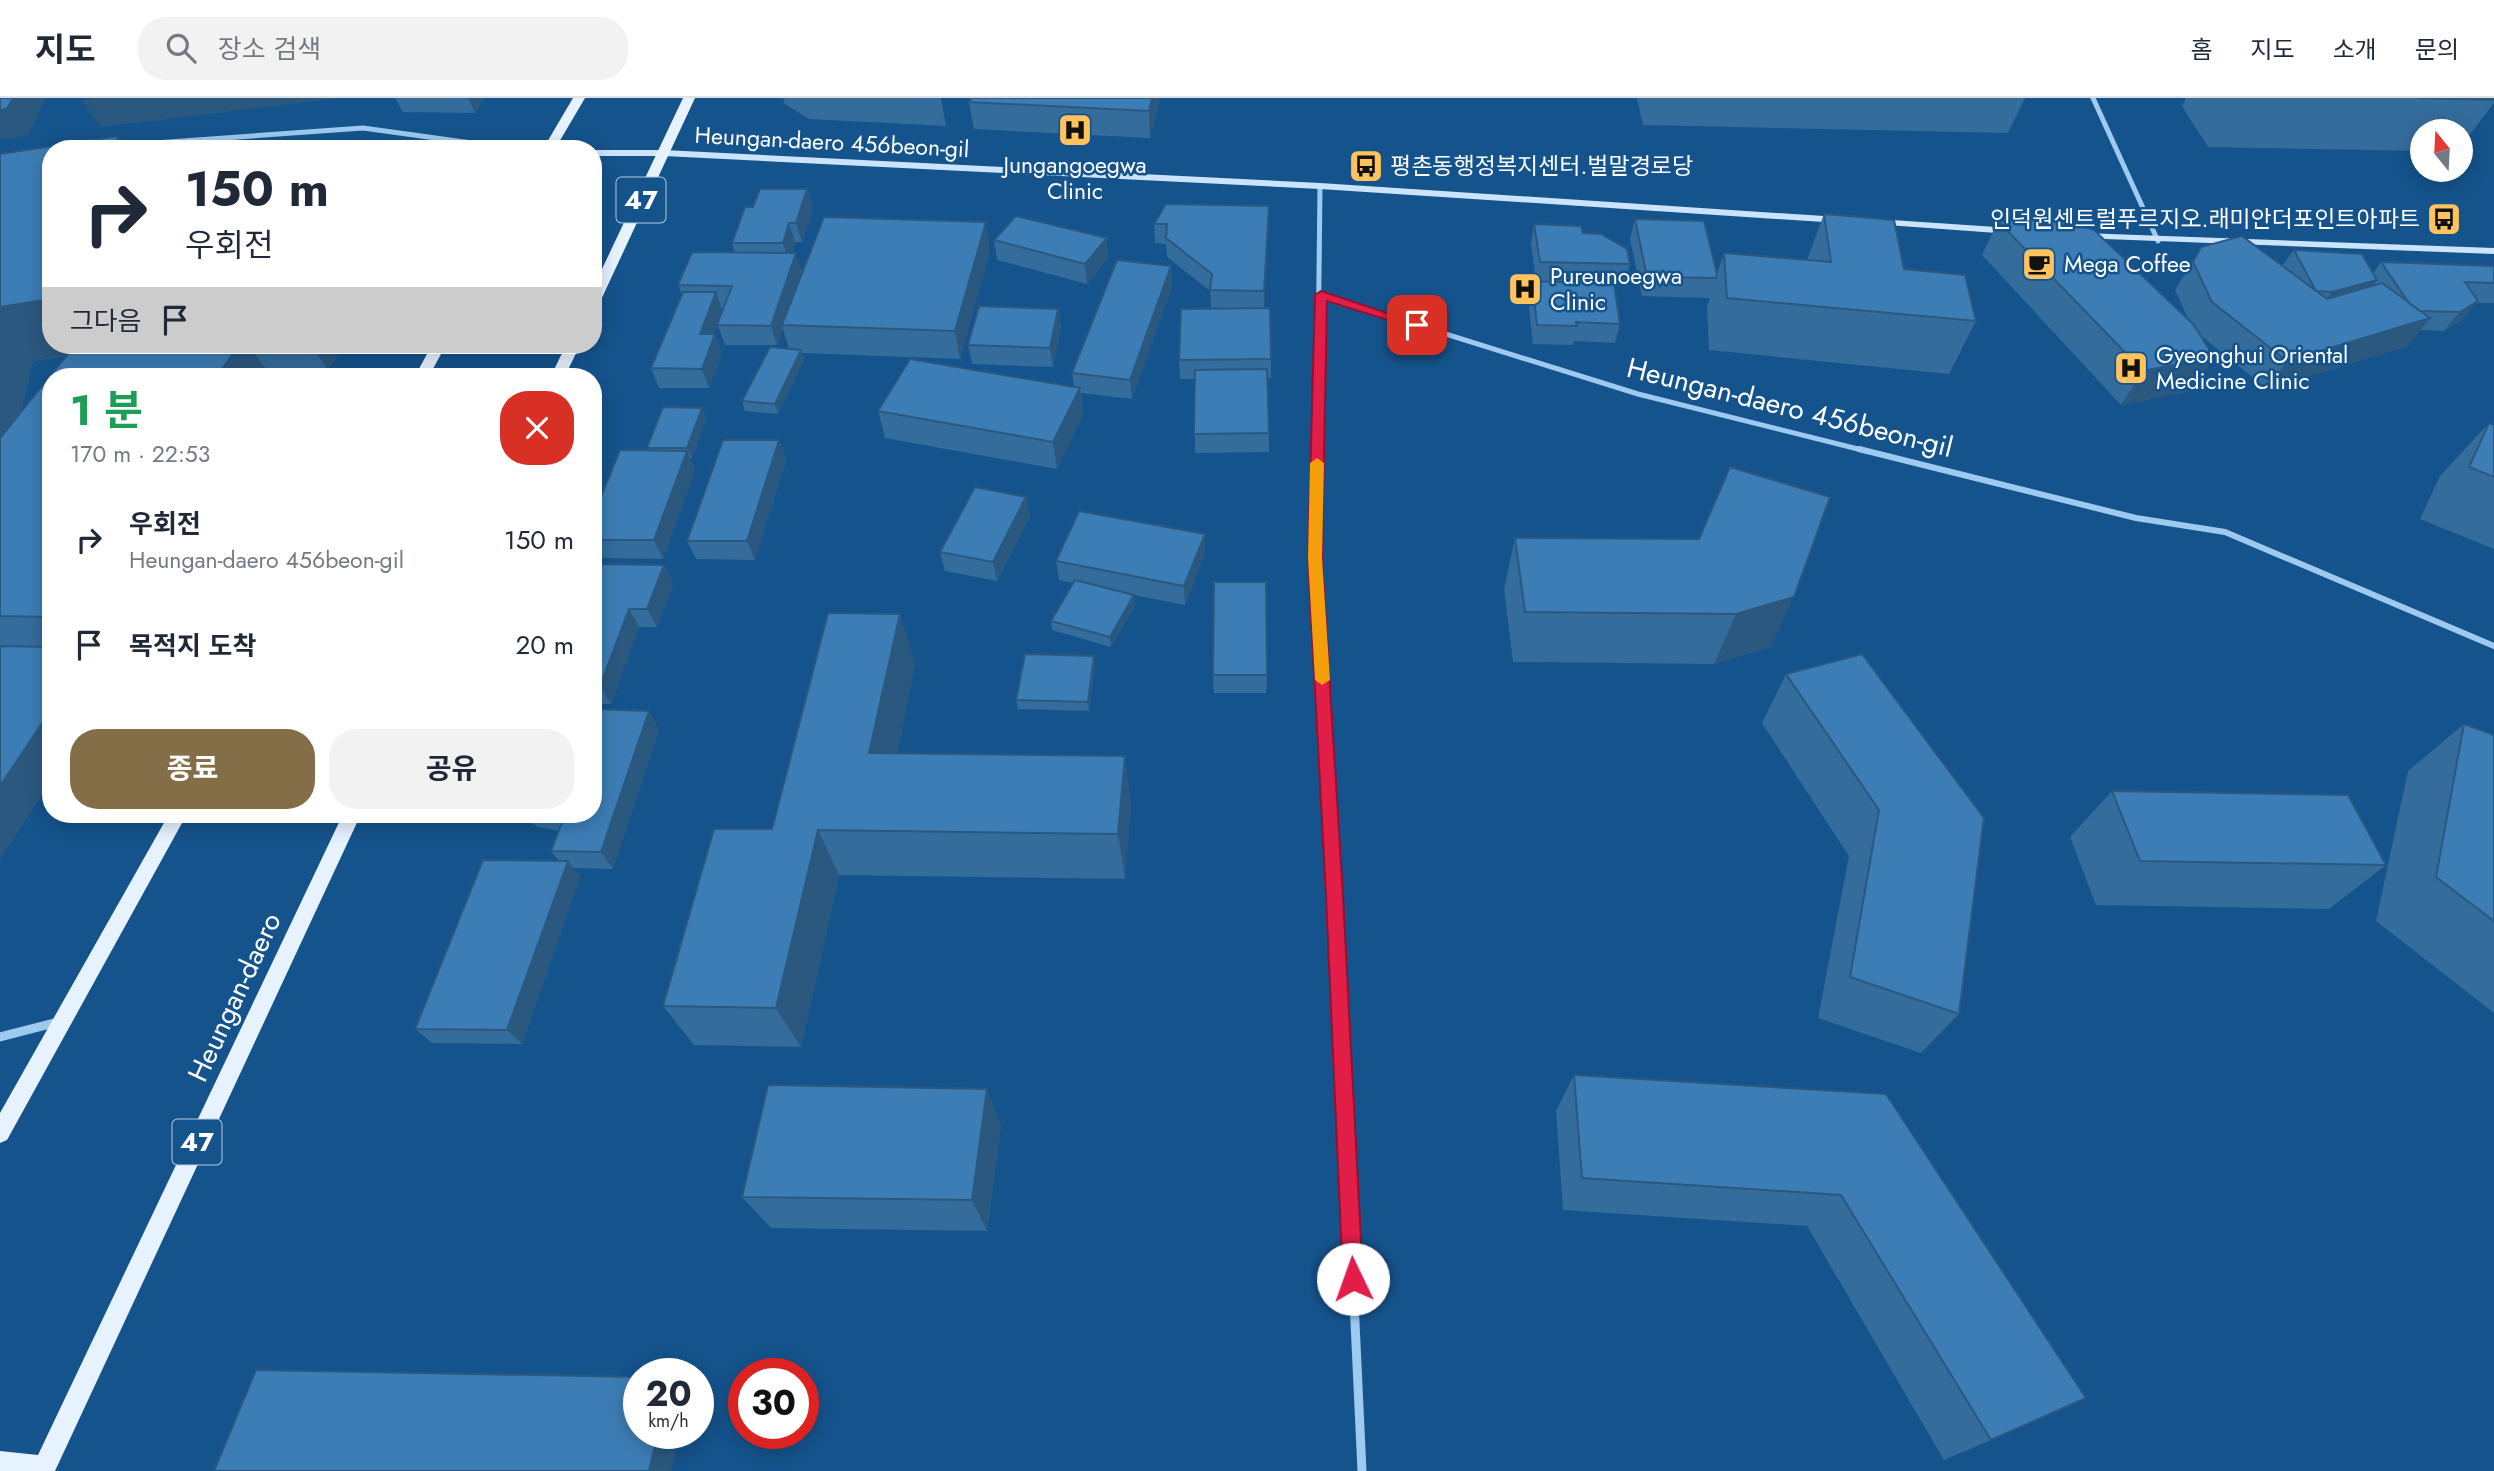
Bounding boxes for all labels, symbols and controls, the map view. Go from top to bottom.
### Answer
search box [138,17,628,80]
text: 지도 [35,26,96,73]
icon: search [162,29,200,67]
text: 장소 검색 [218,30,321,68]
text: 홈 [2190,32,2212,67]
text: 지도 [2250,32,2295,67]
text: 소개 [2333,32,2377,67]
text: 문의 [2415,32,2459,67]
hospital icon: Jungangoegwa Clinic [1056,111,1094,149]
street label: Heungan-daero 456beon-gil [694,118,970,166]
north arrow [2410,119,2473,182]
map controls [2410,119,2473,182]
bus stop icon: 평촌동행정복지센터.벌말경로당 [1347,147,1385,185]
place label: Jungangoegwa Clinic [1000,148,1147,208]
place label: 평촌동행정복지센터.벌말경로당 [1390,149,1693,183]
text: 150 m [185,154,329,224]
icon: right [70,168,161,259]
road number: 47 [616,178,666,222]
bus stop icon: 인덕원센트럴푸르지오.래미안더포인트아파트 [2425,200,2463,238]
place label: 인덕원센트럴푸르지오.래미안더포인트아파트 [1990,202,2420,236]
text: 우회전 [185,222,273,268]
cafe icon: Mega Coffee [2020,245,2058,283]
place label: Mega Coffee [2064,247,2191,281]
place label: Pureunoegwa Clinic [1550,259,1682,319]
hospital icon: Pureunoegwa Clinic [1506,270,1544,308]
pin [1387,295,1447,355]
icon: arrive [156,301,194,339]
text: 그다음 [70,302,142,340]
icon: arrive [1398,306,1436,344]
place label: Gyeonghui Oriental Medicine Clinic [2156,338,2348,398]
street label: Heungan-daero 456beon-gil [1623,347,1957,468]
hospital icon: Gyeonghui Oriental Medicine Clinic [2112,349,2150,387]
text: 1 분 [70,380,143,441]
button: close [500,391,574,465]
text: 170 m · 22:53 [70,437,210,471]
text: 우회전 [129,505,201,543]
icon: right [70,521,108,559]
text: 150 m [504,521,574,559]
text: Heungan-daero 456beon-gil [129,543,404,577]
icon: arrive [70,626,108,664]
text: 20 m [516,626,574,664]
text: 목적지 도착 [129,627,256,665]
button: 종료 [70,729,315,809]
button: 공유 [329,729,574,809]
street label: Heungan-daero [177,906,292,1088]
road number: 47 [172,1119,222,1164]
position arrow [1316,1242,1390,1316]
speed limit sign: 30 [728,1358,819,1449]
text: 20 [645,1369,692,1419]
text: km/h [648,1408,689,1434]

